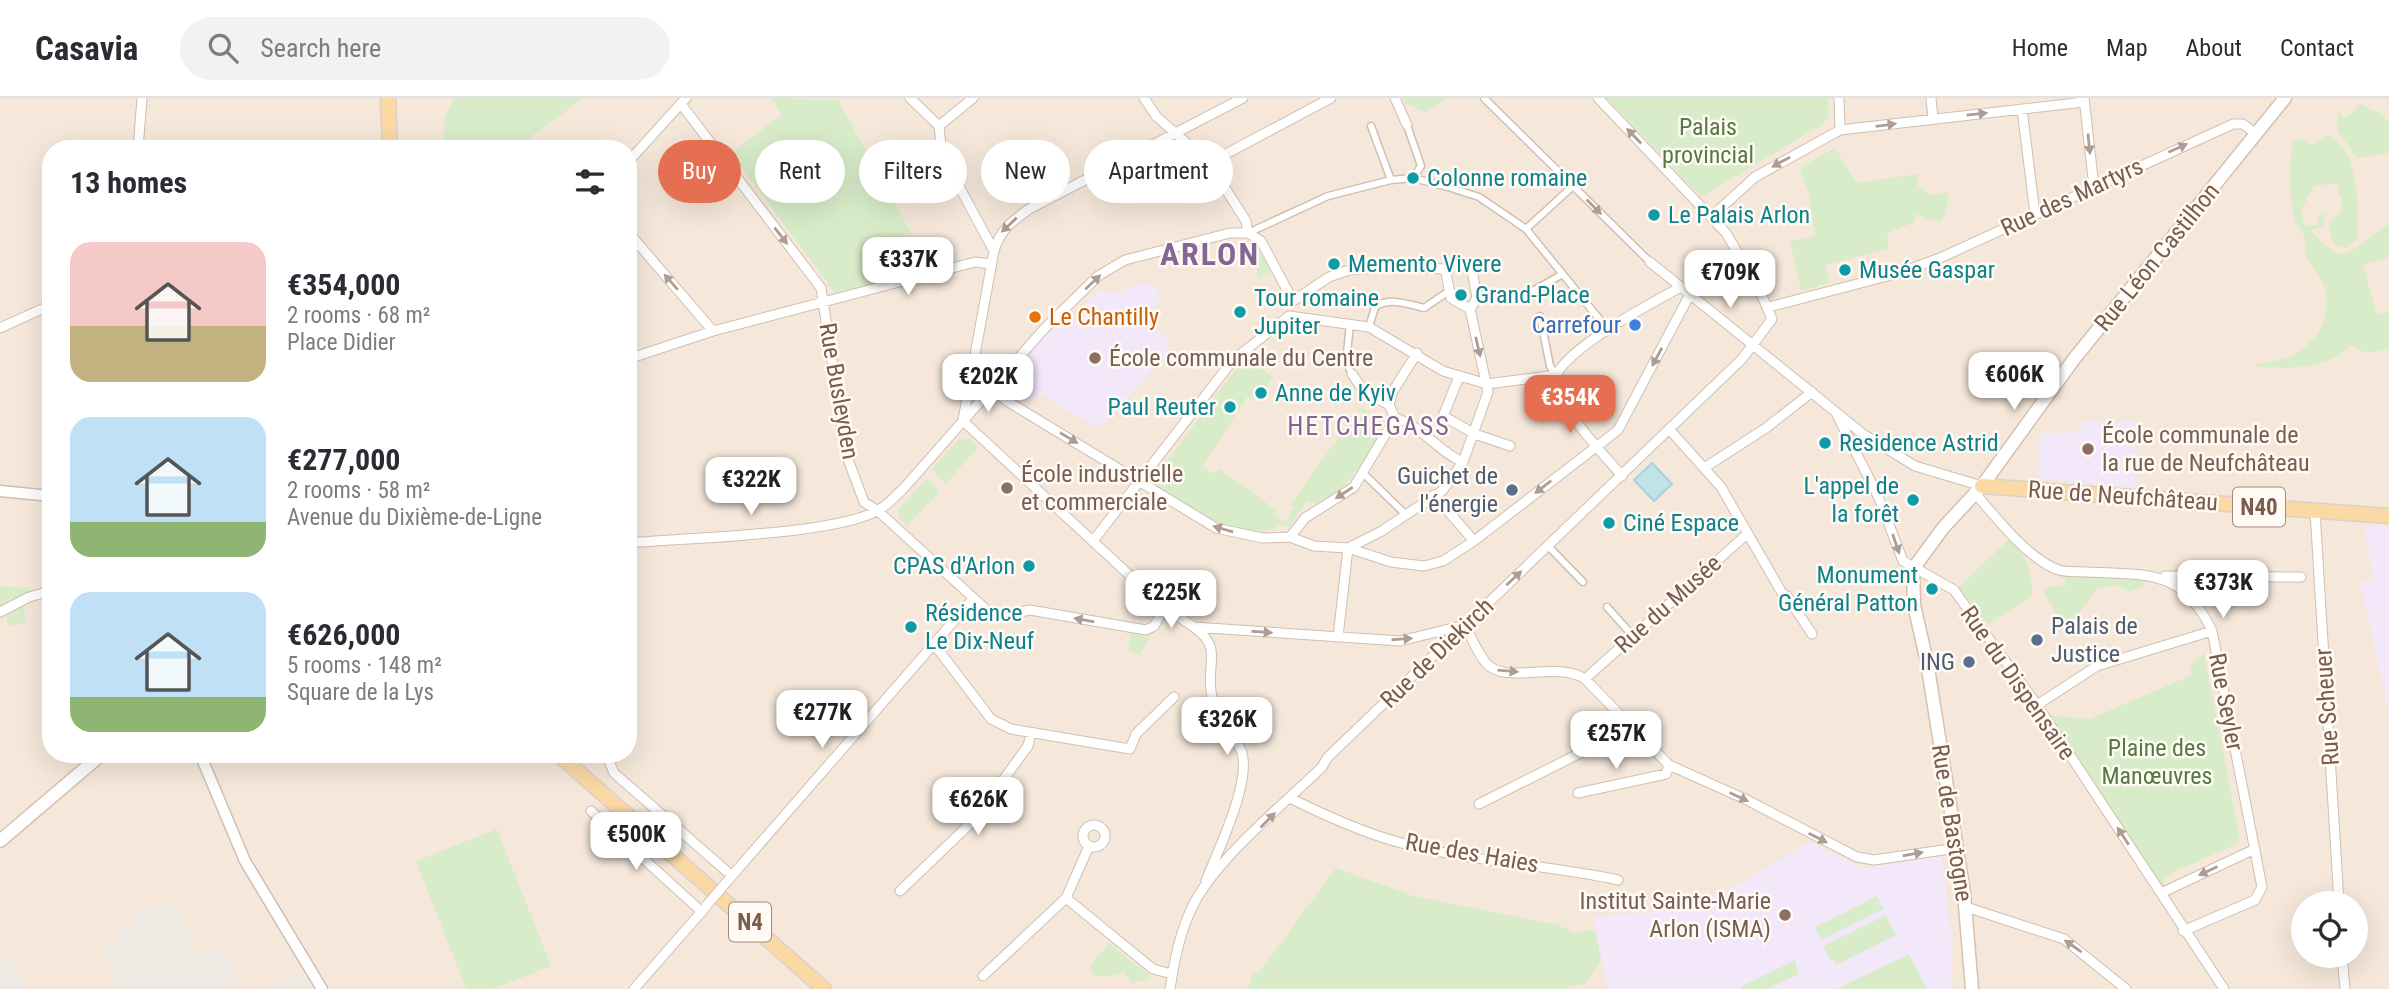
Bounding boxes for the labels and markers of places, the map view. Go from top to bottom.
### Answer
place label: Colonne romaine [1427,164,1587,192]
marker: Colonne romaine [1405,170,1421,186]
place label: Le Palais Arlon [1668,201,1810,229]
marker: Le Palais Arlon [1646,207,1662,223]
pin: €337K [859,238,957,297]
place label: Memento Vivere [1348,250,1501,278]
pin: €709K [1681,250,1779,310]
marker: Memento Vivere [1326,256,1342,272]
place label: Musée Gaspar [1859,256,1995,284]
marker: Musée Gaspar [1837,262,1853,278]
place label: Grand-Place [1475,281,1590,309]
place label: Tour romaine Jupiter [1254,284,1379,340]
marker: Grand-Place [1453,287,1469,303]
place label: Le Chantilly [1049,303,1159,331]
marker: Tour romaine Jupiter [1232,304,1248,320]
marker: Le Chantilly [1027,309,1043,325]
place label: Carrefour [1532,311,1621,339]
marker: Carrefour [1627,317,1643,333]
place label: École communale du Centre [1109,344,1373,372]
marker: École communale du Centre [1087,350,1103,366]
pin: €606K [1965,352,2063,412]
pin: €202K [939,354,1037,414]
pin: €354K [1521,376,1619,435]
place label: Anne de Kyiv [1275,379,1396,407]
marker: Anne de Kyiv [1253,385,1269,401]
place label: Paul Reuter [1107,393,1216,421]
marker: Paul Reuter [1222,399,1238,415]
place label: École communale de la rue de Neufchâteau [2102,421,2310,477]
place label: Residence Astrid [1839,429,1999,457]
marker: Residence Astrid [1817,435,1833,451]
marker: École communale de la rue de Neufchâteau [2080,441,2096,457]
pin: €322K [702,458,800,517]
place label: École industrielle et commerciale [1021,460,1183,516]
place label: Guichet de l'énergie [1397,462,1498,518]
place label: L'appel de la forêt [1803,472,1899,528]
marker: École industrielle et commerciale [999,480,1015,496]
marker: Guichet de l'énergie [1504,482,1520,498]
marker: L'appel de la forêt [1905,492,1921,508]
place label: Ciné Espace [1623,509,1739,537]
marker: Ciné Espace [1601,515,1617,531]
place label: CPAS d'Arlon [893,552,1015,580]
marker: CPAS d'Arlon [1021,558,1037,574]
pin: €373K [2174,560,2272,620]
place label: Monument Général Patton [1778,561,1918,617]
pin: €225K [1122,570,1220,630]
marker: Monument Général Patton [1924,581,1940,597]
place label: Résidence Le Dix-Neuf [925,599,1035,655]
place label: Palais de Justice [2051,612,2138,668]
marker: Résidence Le Dix-Neuf [903,619,919,635]
marker: Palais de Justice [2029,632,2045,648]
place label: ING [1920,648,1955,676]
marker: ING [1961,654,1977,670]
pin: €277K [773,690,871,750]
pin: €326K [1178,698,1276,757]
pin: €257K [1567,712,1665,771]
pin: €626K [929,778,1027,837]
pin: €500K [587,812,685,872]
place label: Institut Sainte-Marie Arlon (ISMA) [1579,887,1771,943]
marker: Institut Sainte-Marie Arlon (ISMA) [1777,907,1793,923]

